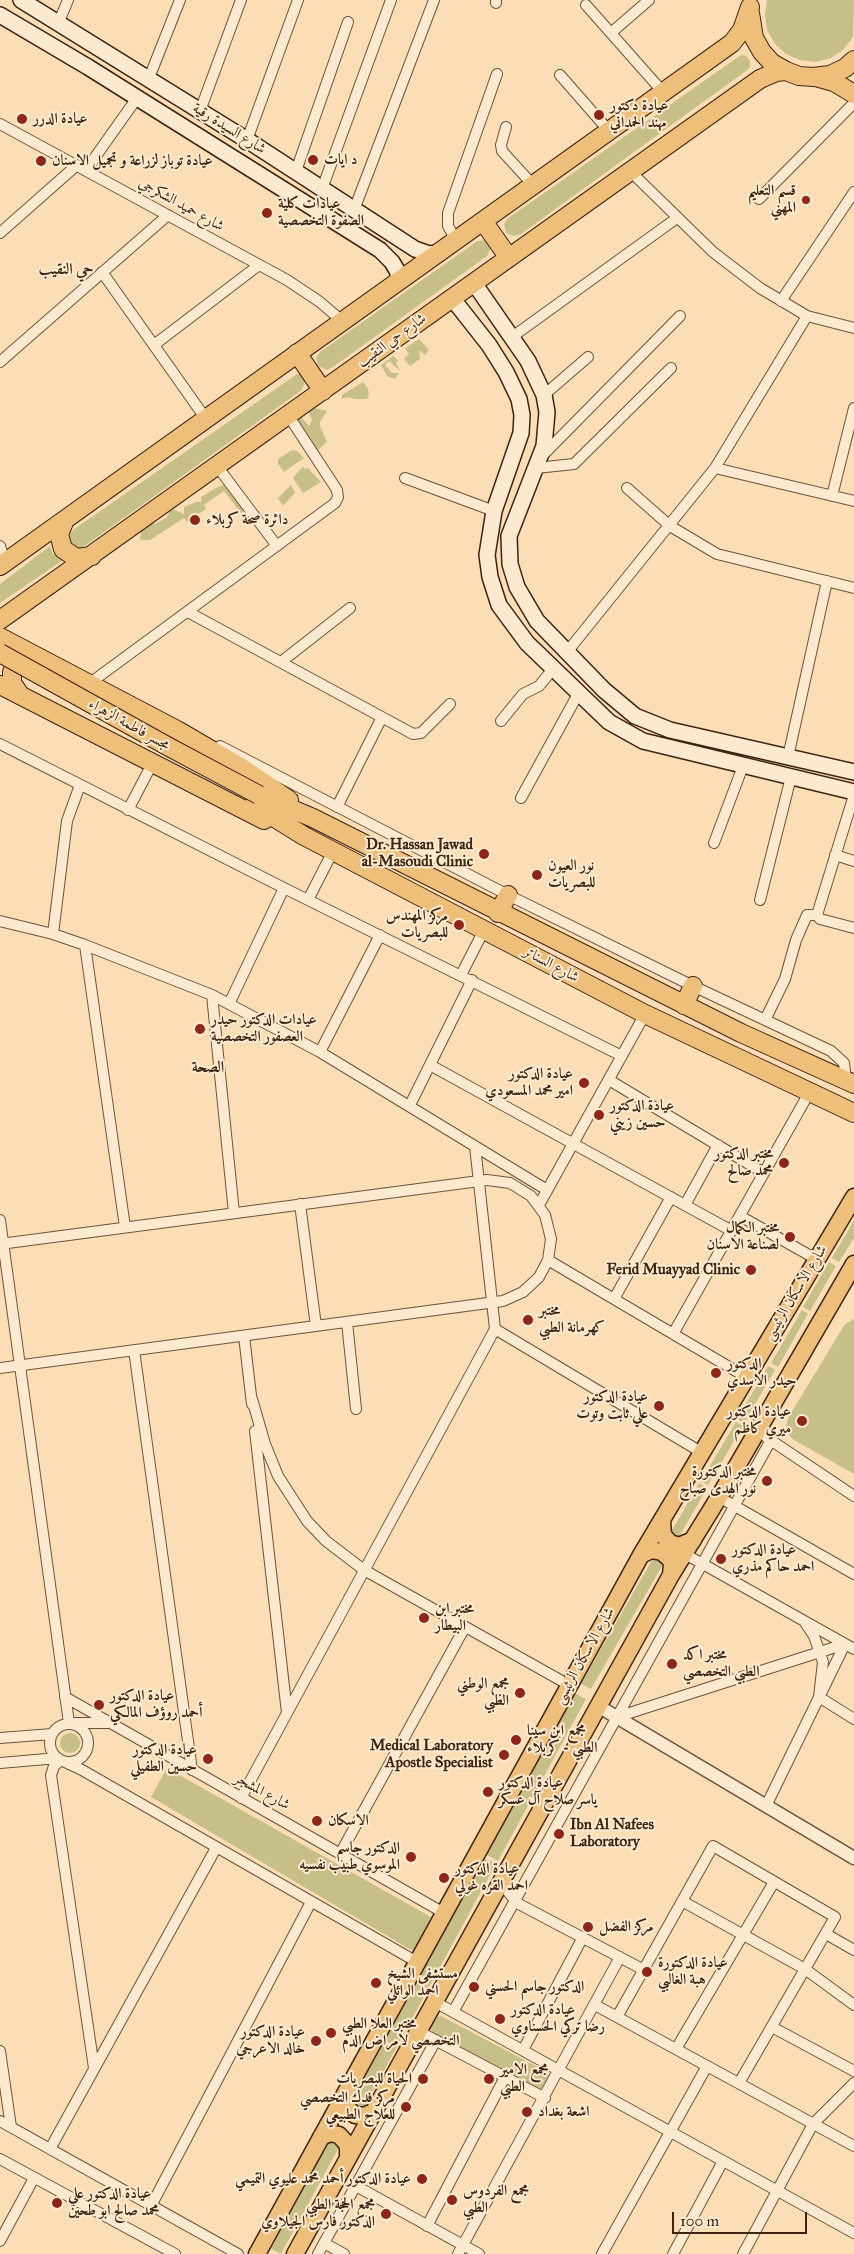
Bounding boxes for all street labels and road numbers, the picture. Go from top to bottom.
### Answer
street label: شارع السيدة رقية [189,99,269,159]
street label: شارع حميد الشكرجي [135,174,227,236]
street label: شارع حي النقيب [354,310,430,372]
street label: مجسر فاطمة الزهراء [85,695,173,755]
street label: شارع السناتر [520,943,582,987]
street label: شارع الاسكان الرئيسي [760,1242,832,1344]
street label: شارع الاسكان الرئيسي [551,1604,619,1708]
street label: شارع المشجر [231,1769,293,1815]

